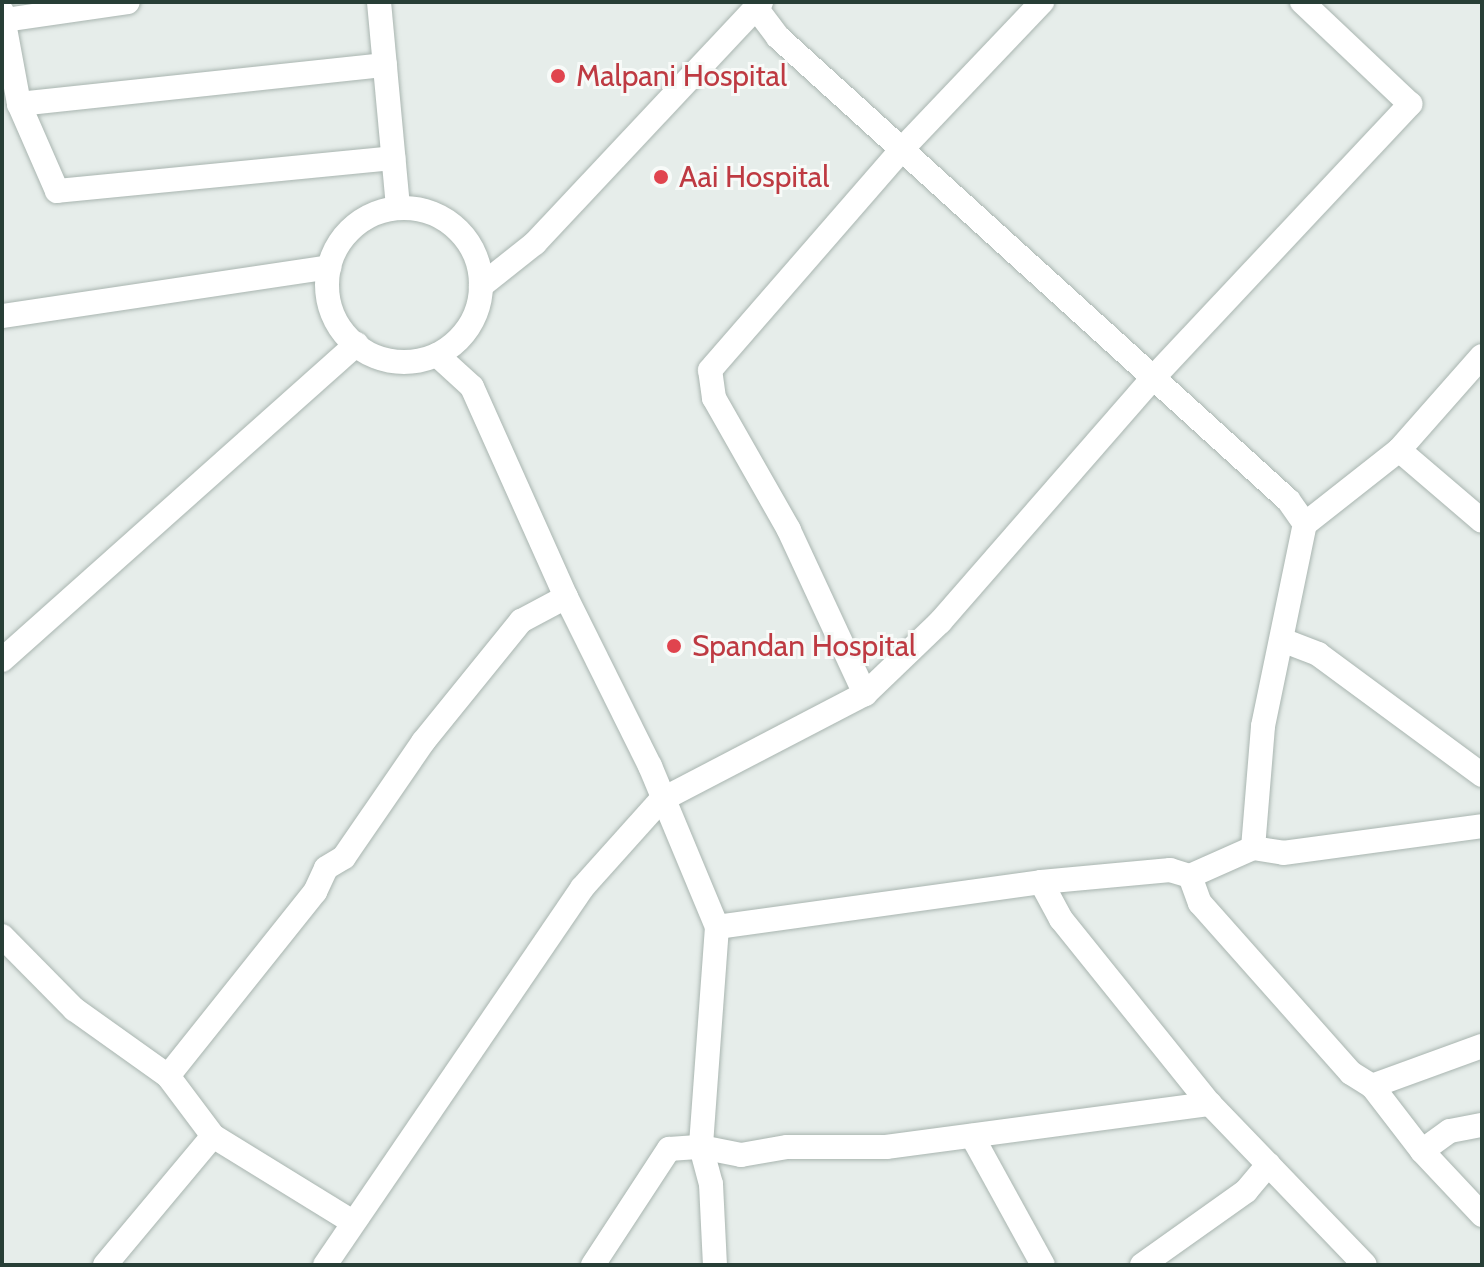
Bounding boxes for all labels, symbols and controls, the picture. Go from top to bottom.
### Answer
place label: Malpani Hospital [576,58,787,94]
marker: Malpani Hospital [547,65,569,87]
place label: Aai Hospital [679,159,829,195]
marker: Aai Hospital [650,166,672,188]
place label: Spandan Hospital [692,628,916,664]
marker: Spandan Hospital [663,635,685,657]

